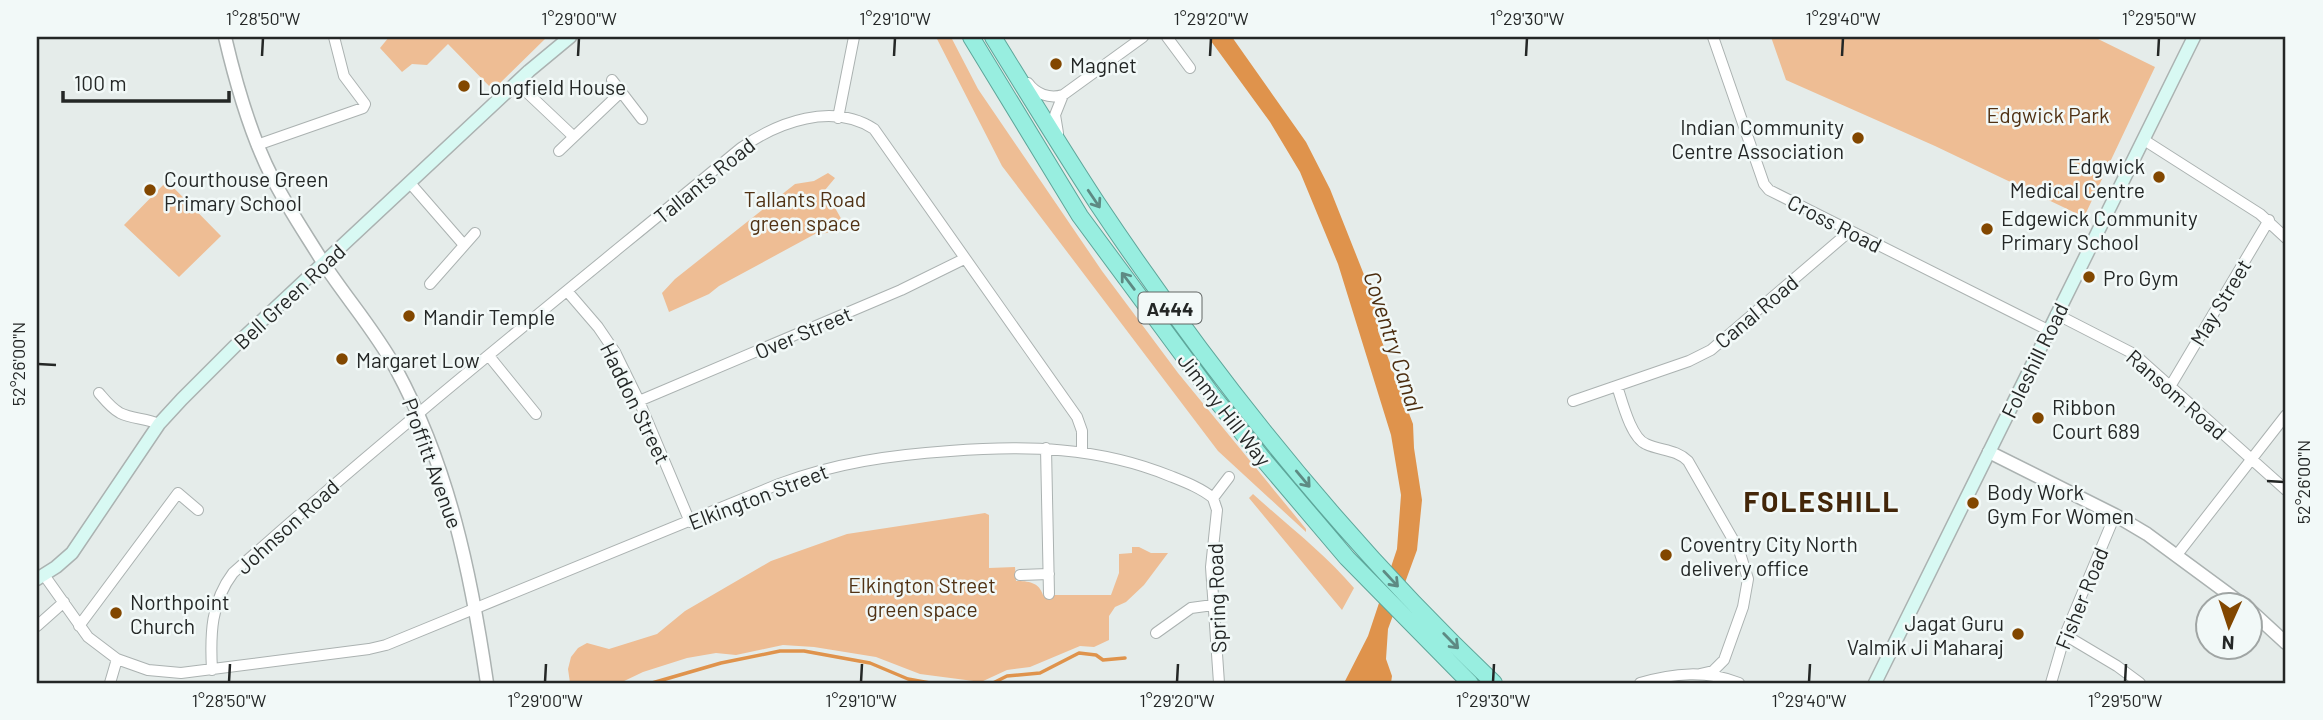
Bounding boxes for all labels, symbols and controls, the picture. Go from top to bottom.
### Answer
text: 1°28'50"W [226,7,300,29]
text: 1°29'00"W [541,7,617,29]
text: 1°29'10"W [859,7,931,29]
text: 1°29'20"W [1174,7,1249,29]
text: 1°29'30"W [1490,7,1564,29]
text: 1°29'40"W [1805,7,1881,29]
text: 1°29'50"W [2122,7,2196,29]
place label: Magnet [1070,52,1137,77]
marker: Magnet [1048,56,1064,72]
scale bar [63,60,229,104]
text: 100 m [74,70,127,95]
place label: Longfield House [478,74,626,99]
marker: Longfield House [456,78,472,94]
park label: Edgwick Park [1987,102,2109,127]
place label: Indian Community Centre Association [1671,114,1844,163]
marker: Indian Community Centre Association [1850,130,1866,146]
street label: Tallants Road [649,132,759,228]
place label: Edgwick Medical Centre [2010,153,2145,202]
place label: Courthouse Green Primary School [164,166,329,215]
marker: Edgwick Medical Centre [2151,169,2167,185]
marker: Courthouse Green Primary School [142,182,158,198]
park label: Tallants Road green space [744,186,866,235]
one-way arrow [1087,188,1101,208]
street label: Cross Road [1784,189,1886,257]
place label: Edgewick Community Primary School [2001,205,2198,254]
marker: Edgewick Community Primary School [1979,221,1995,237]
street label: Bell Green Road [228,238,350,354]
street label: May Street [2184,254,2256,350]
place label: Pro Gym [2103,265,2179,290]
water label: Coventry Canal [1358,267,1430,415]
street label: Canal Road [1709,269,1803,353]
marker: Pro Gym [2081,269,2097,285]
one-way arrow [1120,272,1135,290]
road number: A444 [1138,292,1202,324]
street label: Foleshill Road [1995,298,2073,422]
street label: Over Street [751,300,855,364]
place label: Mandir Temple [423,304,555,329]
marker: Mandir Temple [401,308,417,324]
text: 52°26'00"N [7,322,29,406]
street label: Haddon Street [596,338,676,468]
street label: Ransom Road [2122,344,2232,444]
place label: Margaret Low [356,347,480,372]
street label: Jimmy Hill Way [1173,347,1277,471]
marker: Margaret Low [334,351,350,367]
street label: Proffitt Avenue [398,394,468,532]
place label: Ribbon Court 689 [2052,394,2140,443]
marker: Ribbon Court 689 [2030,410,2046,426]
text: 52°26'00"N [2292,440,2314,524]
street label: Elkington Street [685,458,831,534]
one-way arrow [1296,469,1311,487]
street label: Johnson Road [230,473,344,579]
place label: Body Work Gym For Women [1987,479,2134,528]
district label: FOLESHILL [1743,484,1901,518]
marker: Body Work Gym For Women [1965,495,1981,511]
place label: Coventry City North delivery office [1680,531,1858,580]
street label: Spring Road [1202,543,1230,653]
street label: Fisher Road [2049,543,2113,653]
marker: Coventry City North delivery office [1658,547,1674,563]
one-way arrow [1383,570,1400,587]
park label: Elkington Street green space [848,572,996,621]
place label: Northpoint Church [130,589,230,638]
north arrow [2194,590,2264,660]
marker: Northpoint Church [108,605,124,621]
place label: Jagat Guru Valmik Ji Maharaj [1847,610,2004,659]
marker: Jagat Guru Valmik Ji Maharaj [2010,626,2026,642]
one-way arrow [1442,632,1459,649]
text: N [2221,632,2235,655]
text: 1°28'50"W [192,689,266,711]
text: 1°29'00"W [507,689,583,711]
text: 1°29'10"W [825,689,897,711]
text: 1°29'20"W [1140,689,1215,711]
text: 1°29'30"W [1456,689,1530,711]
text: 1°29'40"W [1771,689,1847,711]
text: 1°29'50"W [2088,689,2162,711]

